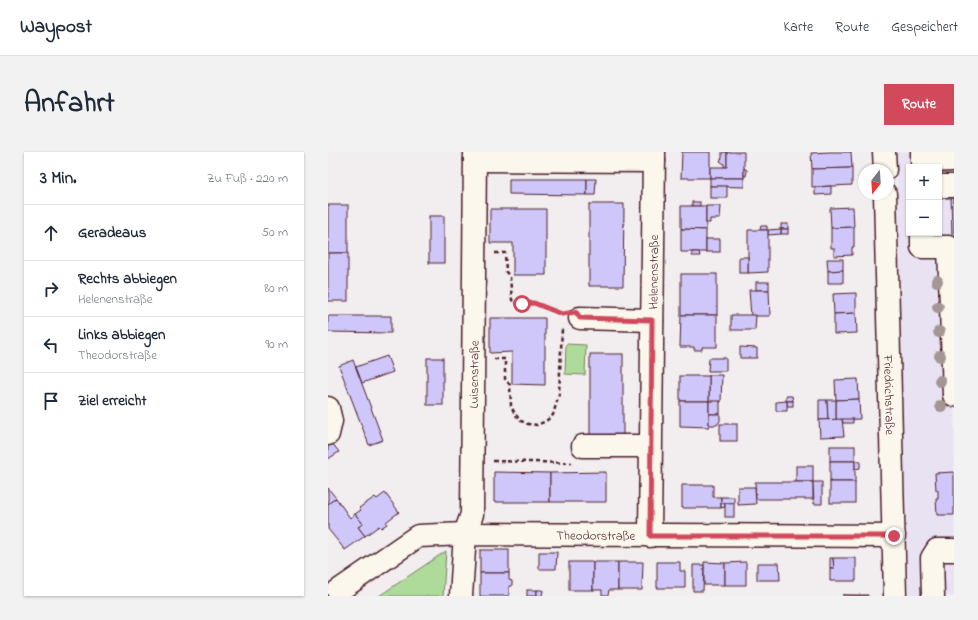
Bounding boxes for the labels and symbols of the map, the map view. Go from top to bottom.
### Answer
north arrow [858,164,894,200]
street label: Helenenstraße [644,234,664,310]
route start [513,295,531,313]
street label: Luisenstraße [465,340,484,408]
street label: Friedrichstraße [878,354,899,435]
street label: Theodorstraße [556,526,636,546]
route end [885,527,903,545]

